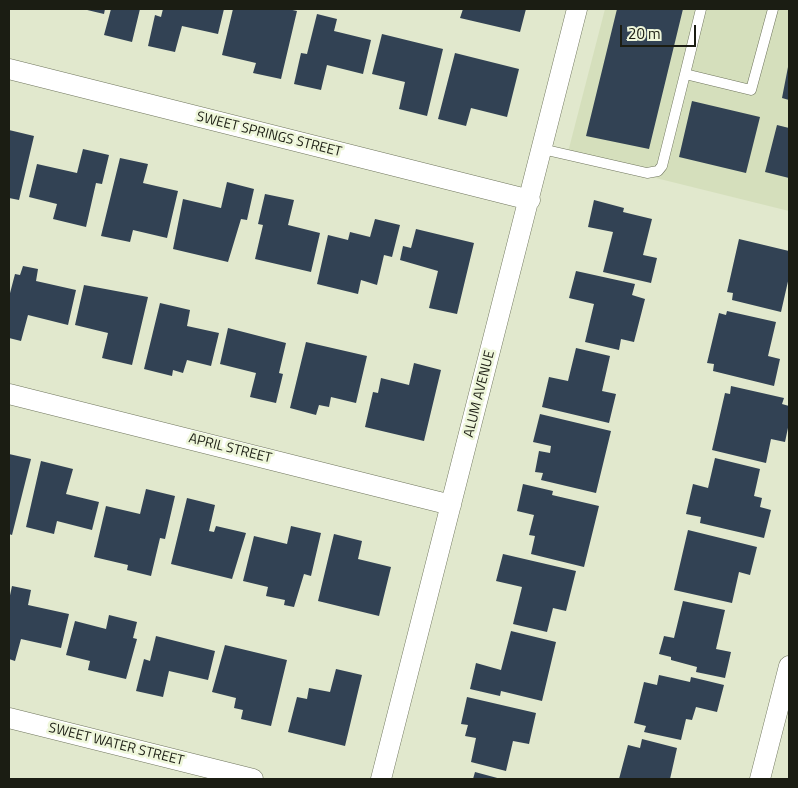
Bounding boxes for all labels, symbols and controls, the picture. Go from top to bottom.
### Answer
scale bar [623,15,699,47]
text: 20 m [628,22,661,45]
street label: SWEET SPRINGS STREET [195,109,343,161]
street label: ALUM AVENUE [461,349,499,439]
street label: APRIL STREET [187,431,273,467]
street label: SWEET WATER STREET [47,720,185,770]

